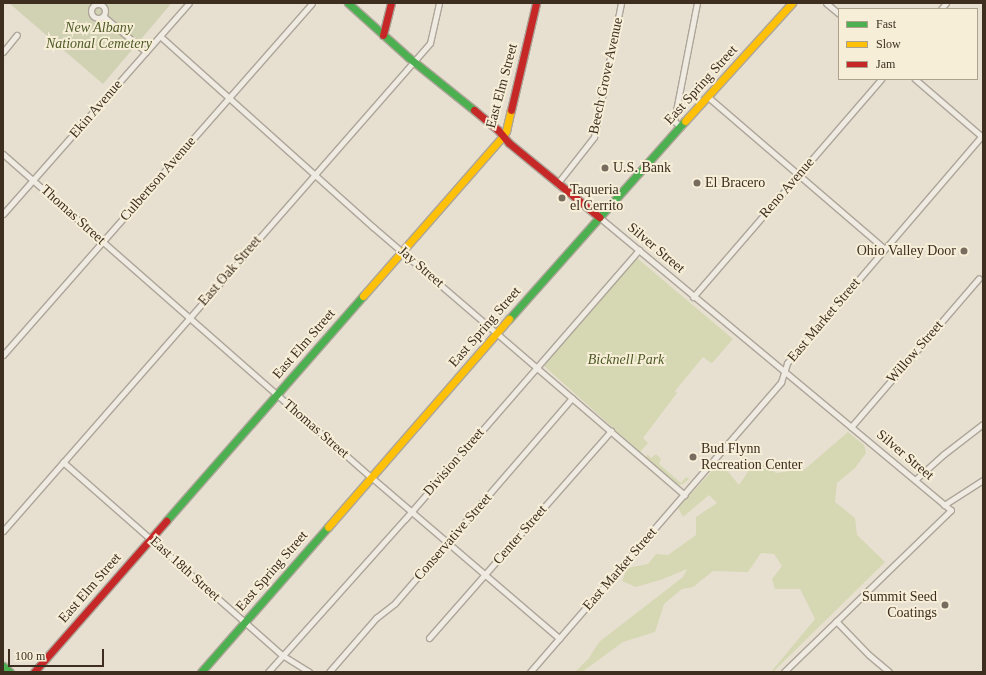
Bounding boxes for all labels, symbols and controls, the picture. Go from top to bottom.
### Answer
legend [838,8,978,80]
street label: Beech Grove Avenue [585,16,627,136]
text: Fast [876,17,896,31]
park label: New Albany National Cemetery [46,20,152,52]
text: Slow [876,37,901,51]
street label: East Elm Street [483,42,521,130]
street label: East Spring Street [661,42,741,128]
text: Jam [876,57,895,71]
street label: Ekin Avenue [66,76,126,142]
street label: Culbertson Avenue [116,133,200,225]
street label: Reno Avenue [756,154,818,222]
place label: U.S. Bank [613,160,671,176]
marker: U.S. Bank [600,163,610,173]
place label: El Bracero [705,175,765,191]
marker: El Bracero [692,178,702,188]
street label: Thomas Street [37,182,109,248]
place label: Taqueria el Cerrito [570,182,623,214]
marker: Taqueria el Cerrito [557,193,567,203]
street label: Silver Street [624,219,688,277]
street label: East Oak Street [195,233,265,309]
street label: Jay Street [395,243,447,291]
place label: Ohio Valley Door [856,243,956,259]
marker: Ohio Valley Door [959,246,969,256]
street label: East Market Street [784,275,864,365]
street label: East Spring Street [445,283,525,371]
street label: East Elm Street [269,306,339,382]
street label: Willow Street [883,317,947,387]
park label: Bicknell Park [588,352,664,368]
street label: Thomas Street [280,396,352,462]
street label: Division Street [420,425,488,499]
street label: Silver Street [873,426,937,484]
place label: Bud Flynn Recreation Center [701,441,802,474]
marker: Bud Flynn Recreation Center [688,452,698,462]
street label: Conservative Street [411,490,495,584]
street label: Center Street [490,502,550,568]
street label: East Market Street [579,524,661,614]
street label: East Spring Street [232,527,312,615]
street label: East 18th Street [146,533,224,605]
street label: East Elm Street [55,550,125,626]
place label: Summit Seed Coatings [862,589,937,622]
marker: Summit Seed Coatings [940,600,950,610]
scale bar [10,641,106,667]
text: 100 m [15,649,45,663]

